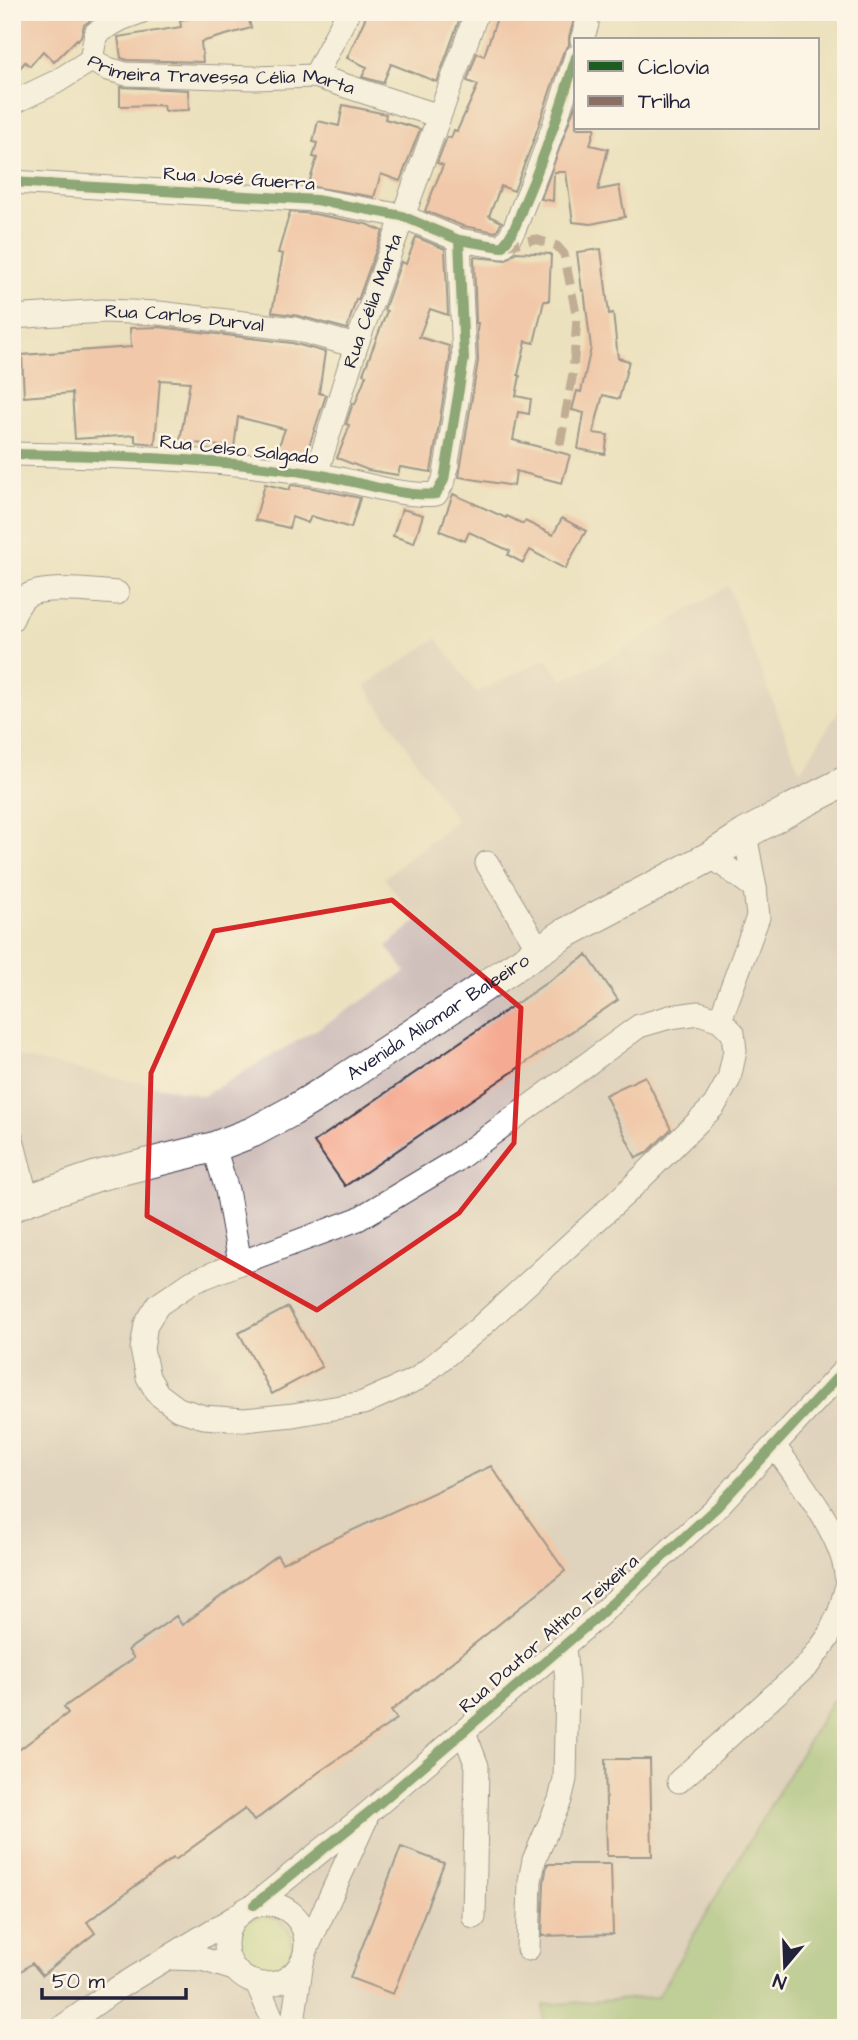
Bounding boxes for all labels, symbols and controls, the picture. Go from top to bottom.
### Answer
legend [574,38,820,130]
street label: Primeira Travessa Célia Marta [83,47,358,102]
text: Ciclovia [638,53,710,82]
text: Trilha [638,87,691,116]
street label: Rua José Guerra [162,160,316,198]
street label: Rua Célia Marta [336,230,409,371]
street label: Rua Carlos Durval [104,298,266,339]
street label: Rua Celso Salgado [158,428,320,473]
street label: Avenida Aliomar Baleeiro [341,947,535,1087]
street label: Rua Doutor Altino Teixeira [453,1548,645,1720]
north arrow [750,1932,820,2002]
scale bar [42,1956,186,2000]
text: N [770,1966,790,1995]
text: 50 m [52,1967,106,1996]

